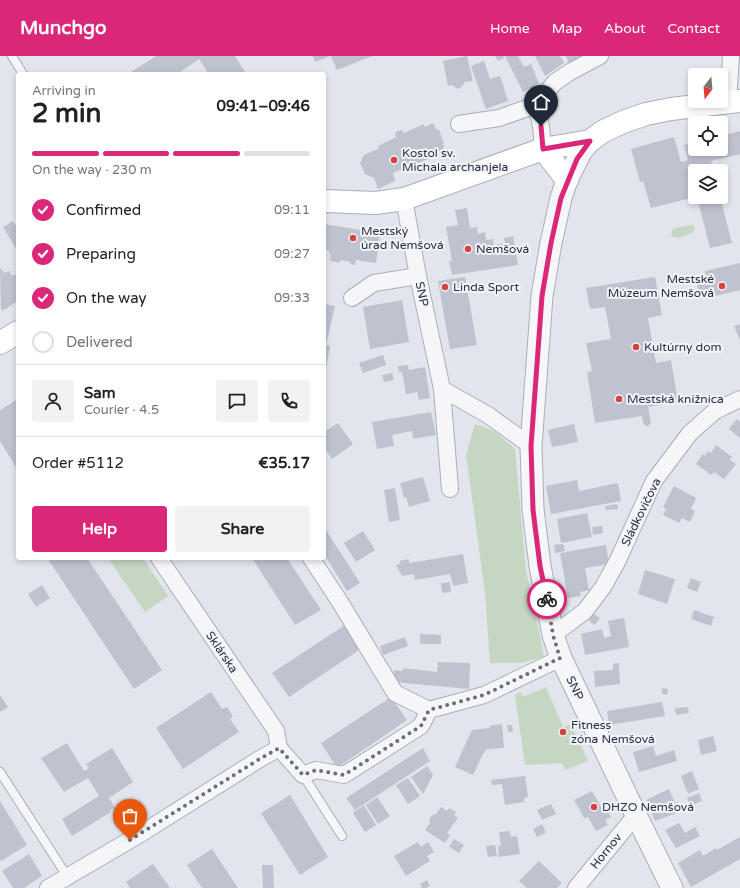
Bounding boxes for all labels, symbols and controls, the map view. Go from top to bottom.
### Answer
text: Munchgo [20,17,107,39]
text: Home [490,20,530,37]
text: Map [552,20,582,37]
text: About [604,20,646,37]
text: Contact [668,20,720,37]
north arrow [688,68,728,108]
map controls [688,68,728,204]
text: Arriving in [32,83,96,99]
pin [524,85,558,126]
icon: home [530,91,552,113]
text: 09:41–09:46 [217,97,310,115]
text: 2 min [32,98,101,129]
button: locate [688,116,728,156]
place label: Kostol sv. Michala archanjela [402,146,508,174]
marker: Kostol sv. Michala archanjela [389,155,399,165]
text: On the way · 230 m [32,162,152,178]
button: layers [688,164,728,204]
icon: check [32,199,54,221]
text: Confirmed [66,201,141,219]
text: 09:11 [274,202,310,218]
place label: Mestský úrad Nemšová [361,224,444,252]
marker: Mestský úrad Nemšová [348,233,358,243]
place label: Nemšová [476,242,529,256]
icon: check [32,243,54,265]
marker: Nemšová [463,244,473,254]
text: Preparing [66,245,136,263]
text: 09:27 [274,246,310,262]
place label: Mestské Múzeum Nemšová [608,272,714,300]
street label: SNP [413,280,431,308]
place label: Linda Sport [453,280,519,294]
marker: Mestské Múzeum Nemšová [717,281,727,291]
marker: Linda Sport [440,282,450,292]
icon: check [32,287,54,309]
text: On the way [66,289,146,307]
text: 09:33 [274,290,310,306]
text: Delivered [66,333,133,351]
place label: Kultúrny dom [644,340,721,354]
marker: Kultúrny dom [631,342,641,352]
button: person [32,380,74,422]
button: chat [216,380,258,422]
button: phone [268,380,310,422]
text: Sam [84,384,115,402]
place label: Mestská knižnica [627,392,724,406]
marker: Mestská knižnica [614,394,624,404]
text: Courier · 4.5 [84,402,159,418]
text: Order #5112 [32,454,124,472]
text: €35.17 [258,454,310,472]
street label: Sládkovičova [618,476,664,548]
button: Help [32,506,167,552]
button: Share [175,506,310,552]
courier [527,579,567,619]
icon: bike [536,588,558,610]
street label: Sklárska [203,629,241,675]
street label: SNP [563,674,587,702]
place label: Fitness zóna Nemšová [571,718,655,746]
marker: Fitness zóna Nemšová [558,727,568,737]
pin [113,799,147,840]
place label: DHZO Nemšová [602,800,694,814]
marker: DHZO Nemšová [589,802,599,812]
icon: bag [119,805,141,827]
street label: Hornov [587,830,625,872]

